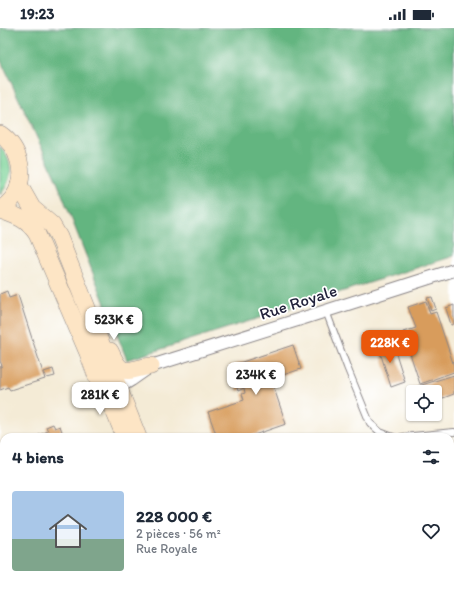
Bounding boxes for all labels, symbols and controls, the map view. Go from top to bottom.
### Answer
text: 19:23 [20,5,55,23]
street label: Rue Royale [257,280,339,324]
pin: 523K € [81,307,147,341]
text: 523K € [94,312,134,327]
pin: 228K € [357,330,423,364]
text: 228K € [370,335,410,350]
pin: 234K € [223,362,289,396]
text: 234K € [236,367,276,382]
pin: 281K € [67,382,133,416]
map controls [406,385,442,421]
button: locate [406,385,442,421]
text: 281K € [81,387,119,402]
icon: filters [420,446,442,468]
text: 4 biens [12,447,64,467]
text: 228 000 € [136,506,212,526]
icon: home [44,507,92,555]
icon: heart [420,520,442,542]
text: 2 pièces · 56 m² [136,526,221,541]
text: Rue Royale [136,541,197,556]

